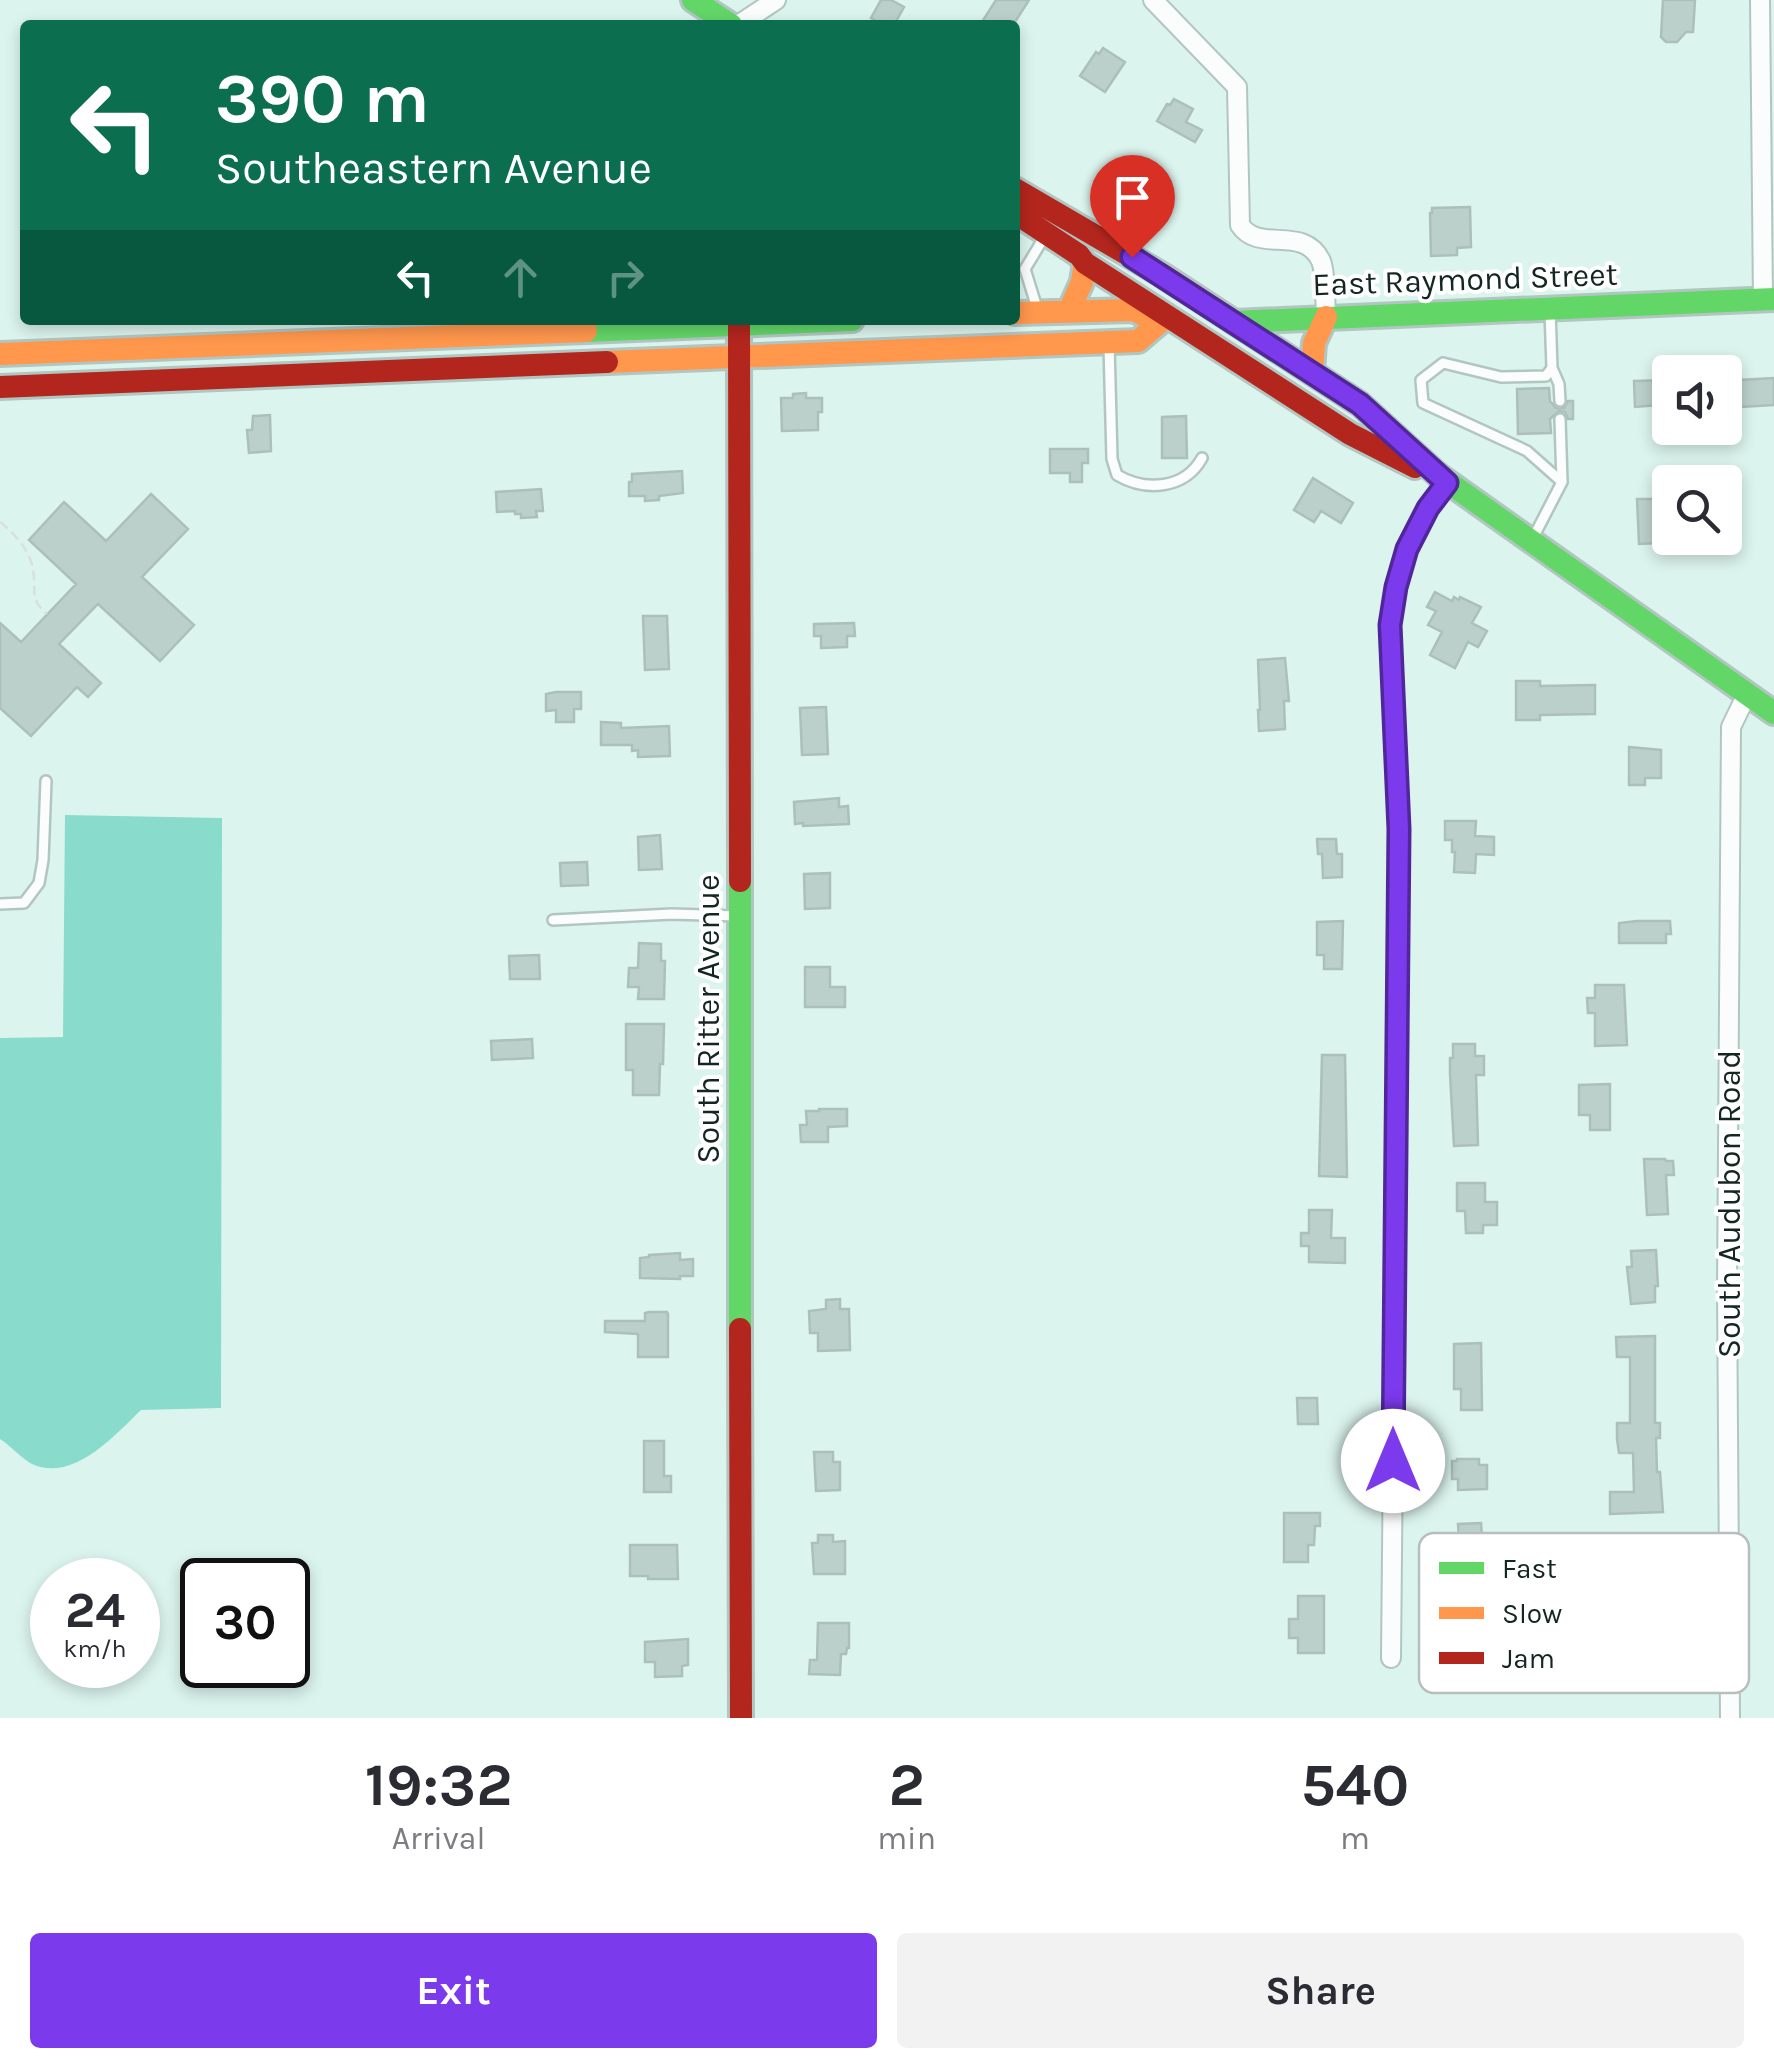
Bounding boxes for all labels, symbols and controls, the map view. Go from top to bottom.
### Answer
text: 390 m [215,58,430,140]
icon: left [50,60,180,190]
text: Southeastern Avenue [215,142,652,194]
pin [1090,155,1175,258]
icon: arrive [1105,170,1160,225]
icon: left [388,250,443,305]
icon: ahead [493,250,548,305]
icon: right [598,250,653,305]
street label: East Raymond Street [1312,256,1618,303]
map controls [1652,355,1742,555]
button: sound [1652,355,1742,445]
button: search [1652,465,1742,555]
street label: South Ritter Avenue [690,874,727,1164]
street label: South Audubon Road [1711,1050,1748,1358]
position arrow [1341,1409,1445,1513]
legend [1419,1533,1749,1693]
text: Fast [1502,1552,1557,1585]
speed limit sign: 30 [180,1558,310,1688]
text: 24 [65,1581,125,1640]
text: Slow [1502,1597,1562,1630]
text: km/h [63,1634,127,1663]
text: Jam [1502,1642,1555,1675]
text: 19:32 [365,1750,512,1820]
text: 2 [888,1750,925,1820]
text: 540 [1301,1750,1409,1820]
text: Arrival [392,1820,485,1857]
text: min [877,1820,936,1857]
text: m [1340,1820,1370,1857]
button: Exit [30,1933,877,2048]
button: Share [897,1933,1744,2048]

